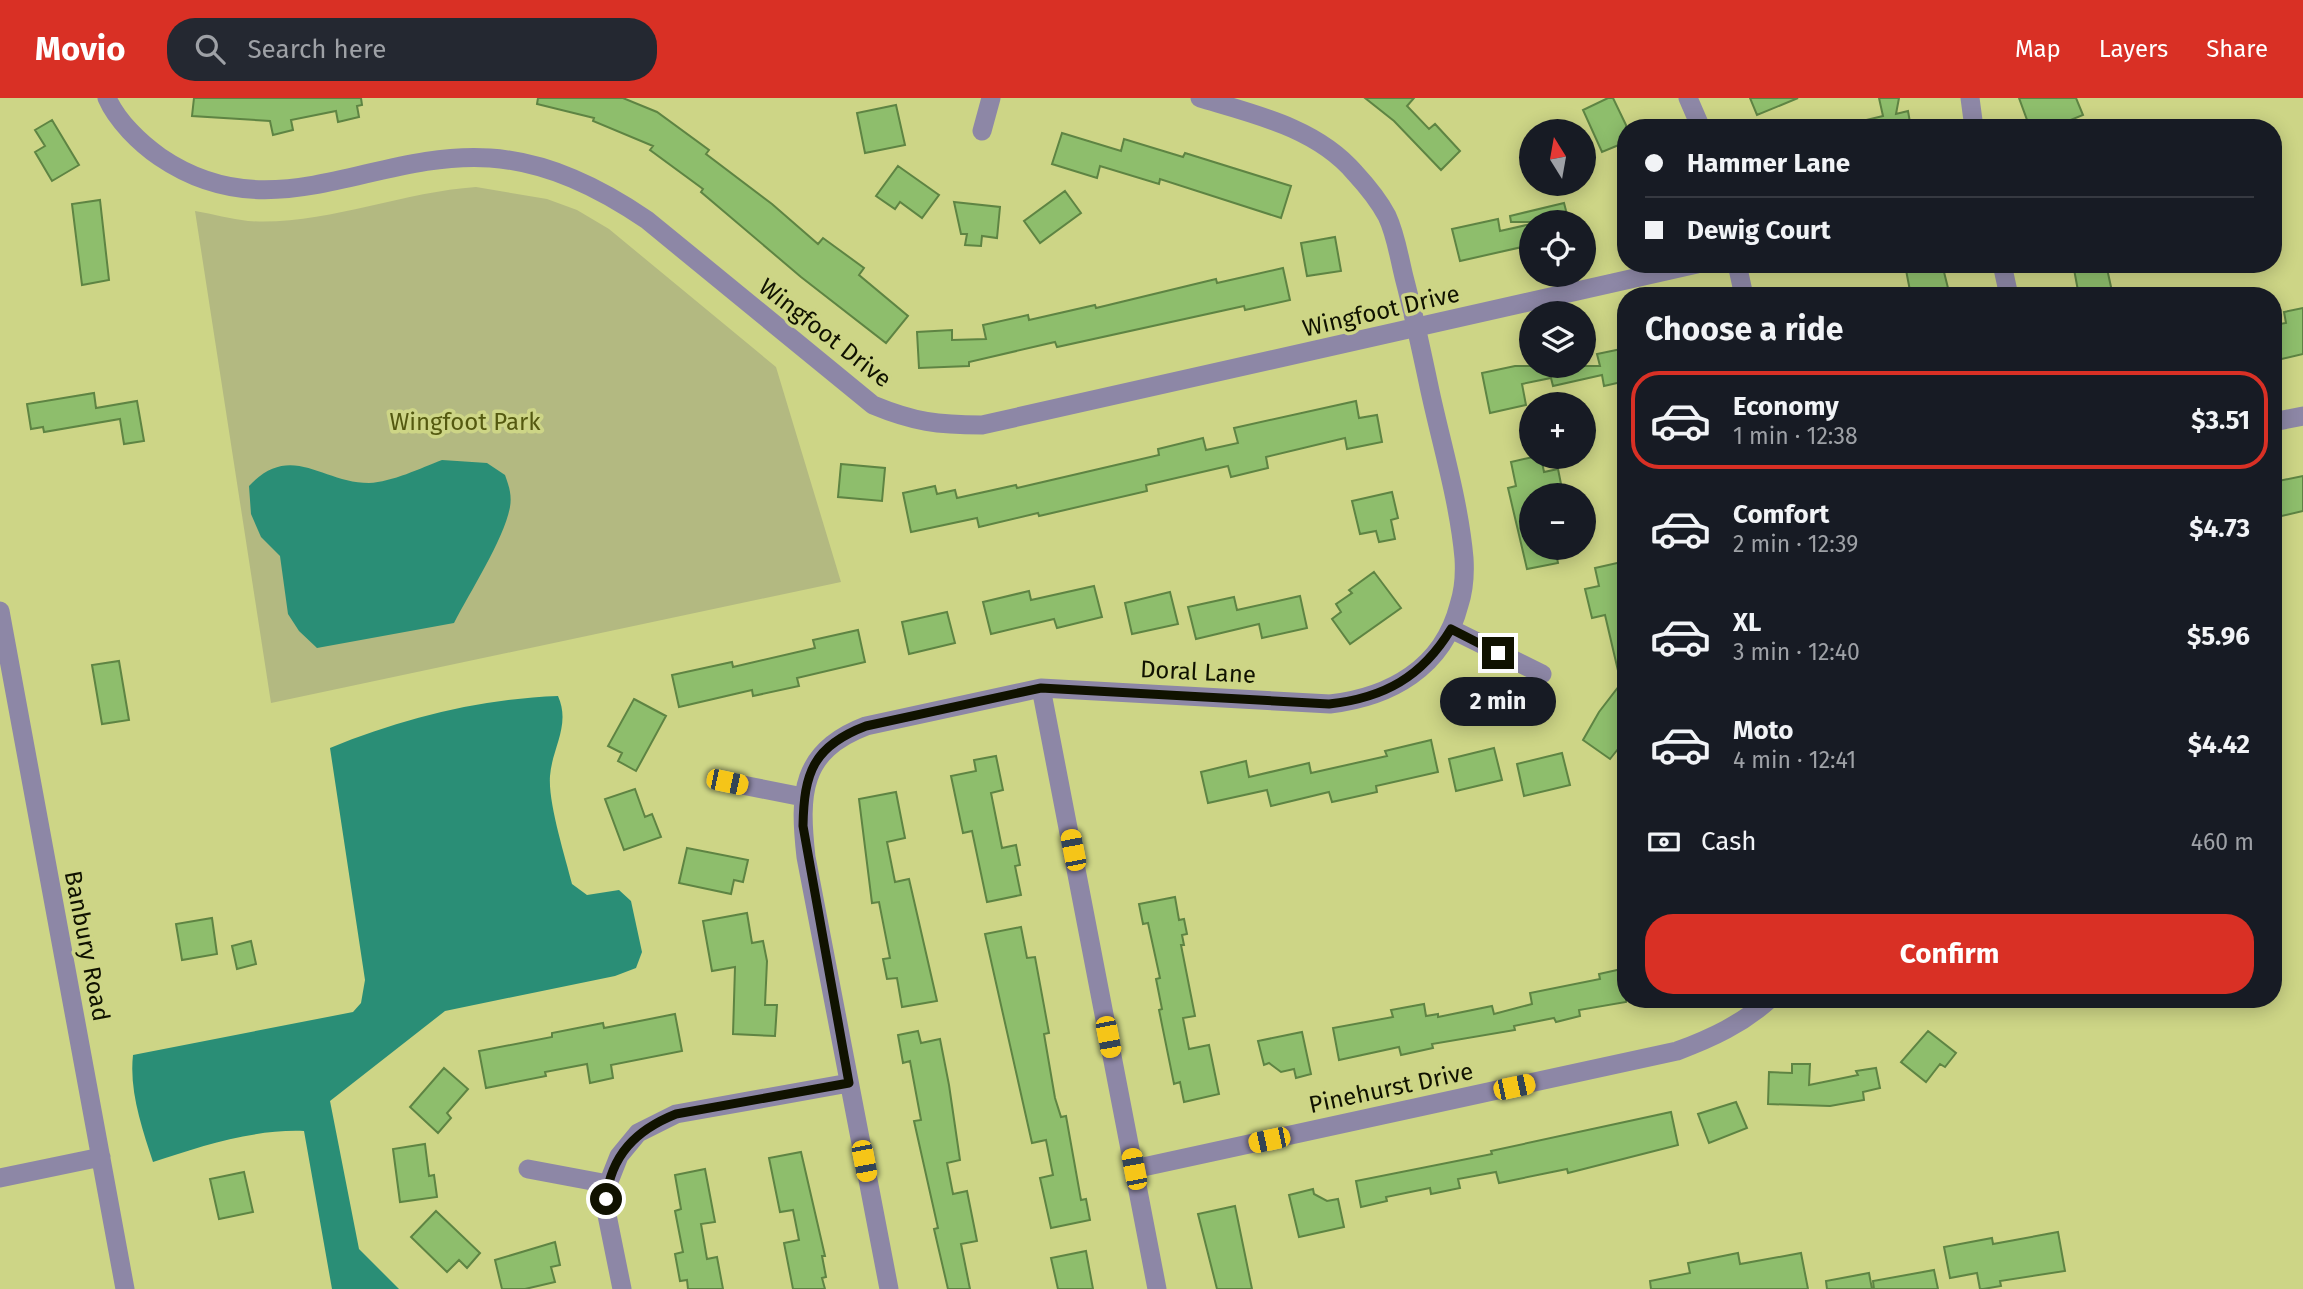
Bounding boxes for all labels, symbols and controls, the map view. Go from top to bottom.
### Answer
search box [167,18,657,81]
text: Movio [35,29,125,69]
icon: search [191,30,229,68]
text: Search here [247,34,386,65]
text: Map [2015,35,2061,63]
text: Layers [2099,35,2168,63]
text: Share [2206,35,2268,63]
north arrow [1519,119,1596,196]
map controls [1519,119,1596,560]
text: Hammer Lane [1687,148,1850,179]
button: locate [1519,210,1596,287]
text: Dewig Court [1687,215,1831,246]
street label: Wingfoot Drive [753,273,897,393]
street label: Wingfoot Drive [1300,279,1462,343]
button: layers [1519,301,1596,378]
text: Choose a ride [1645,310,1843,348]
icon: car [1649,389,1712,452]
text: Economy [1733,391,1839,422]
button: + [1519,392,1596,469]
text: $3.51 [2191,405,2250,436]
park label: Wingfoot Park [389,408,541,436]
text: 1 min · 12:38 [1733,422,1858,450]
button: − [1519,483,1596,560]
icon: car [1649,497,1712,560]
text: Comfort [1733,499,1829,530]
text: $4.73 [2189,513,2250,544]
text: 2 min · 12:39 [1733,530,1858,558]
icon: car [1649,605,1712,668]
text: XL [1733,607,1761,638]
text: $5.96 [2187,621,2250,652]
route end [1482,637,1514,669]
text: 3 min · 12:40 [1733,638,1860,666]
street label: Doral Lane [1139,655,1257,689]
callout: 2 min [1440,678,1556,726]
text: 2 min [1470,687,1526,715]
icon: car [1649,713,1712,776]
text: Moto [1733,715,1793,746]
text: $4.42 [2188,729,2250,760]
text: 4 min · 12:41 [1733,746,1856,774]
car [705,767,750,797]
icon: cash [1645,823,1683,861]
text: Cash [1701,826,1757,857]
car [1059,827,1088,873]
text: 460 m [2191,828,2254,856]
street label: Banbury Road [59,868,115,1024]
button: Confirm [1645,914,2254,994]
car [1094,1014,1123,1060]
street label: Pinehurst Drive [1306,1057,1476,1119]
car [1492,1072,1537,1102]
car [1247,1125,1292,1155]
car [850,1138,879,1184]
car [1120,1146,1149,1192]
route start [590,1183,622,1215]

